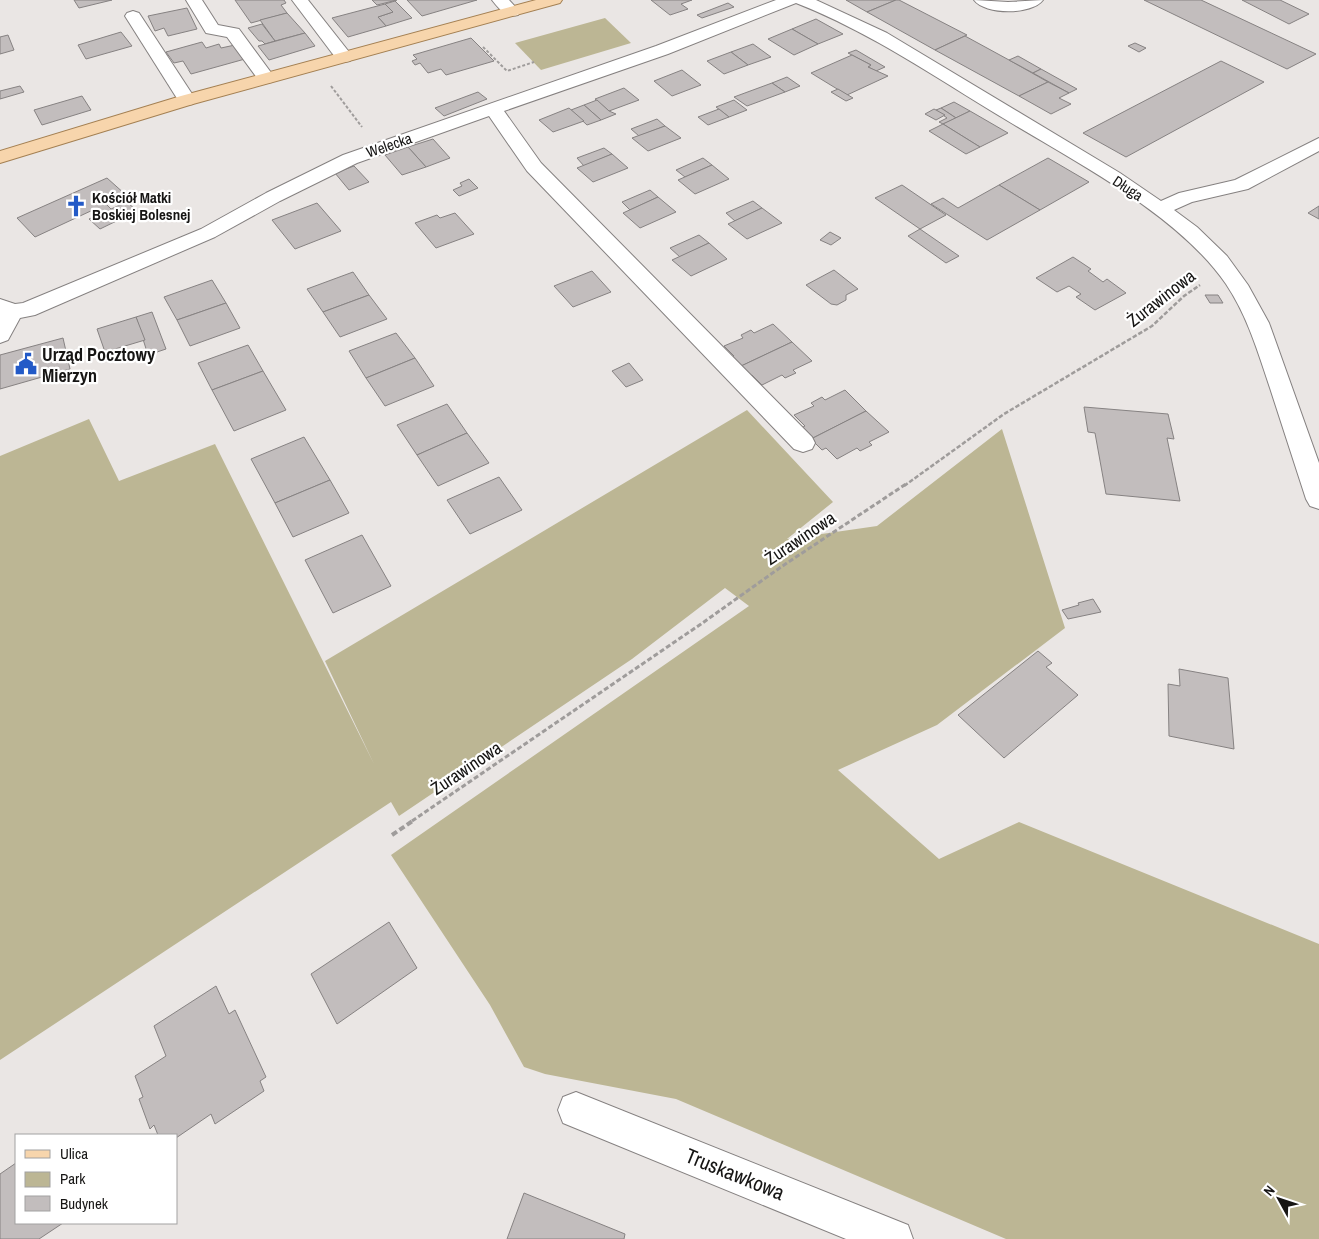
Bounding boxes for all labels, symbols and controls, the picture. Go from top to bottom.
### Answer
street label: Welecka [363,127,415,163]
street label: Długa [1109,170,1147,206]
place label: Kościół Matki Boskiej Bolesnej [92,187,190,225]
church icon: Kościół Matki Boskiej Bolesnej [63,193,89,219]
street label: Żurawinowa [1122,263,1200,333]
place label: Urząd Pocztowy Mierzyn [42,342,156,388]
public building icon: Urząd Pocztowy Mierzyn [13,351,39,377]
street label: Żurawinowa [760,505,840,571]
street label: Żurawinowa [426,735,506,801]
legend [15,1134,178,1224]
street label: Truskawkowa [681,1141,789,1207]
text: Ulica [60,1143,88,1164]
text: Park [60,1168,86,1189]
north arrow [1254,1174,1304,1224]
text: N [1259,1182,1279,1200]
text: Budynek [60,1193,109,1214]

